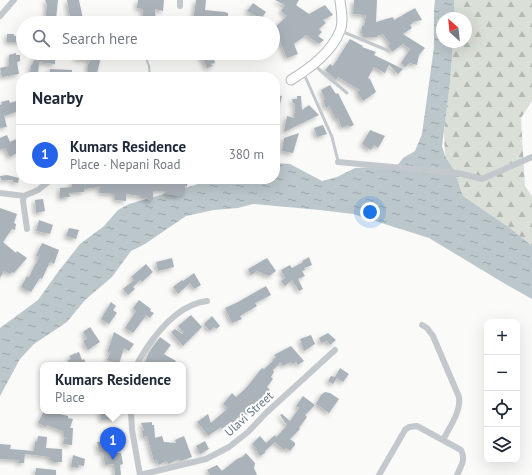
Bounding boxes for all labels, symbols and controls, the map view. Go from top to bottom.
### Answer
north arrow [436,12,472,48]
search box [16,16,280,60]
icon: search [30,27,52,49]
text: Search here [62,29,138,48]
text: Nearby [32,87,83,109]
text: Kumars Residence [70,137,186,156]
text: 1 [41,146,49,163]
text: 380 m [229,146,264,163]
text: Place · Nepani Road [70,156,181,173]
your location [360,202,380,222]
map controls [484,319,520,463]
button: + [484,319,520,355]
button: − [484,355,520,391]
popup [40,362,186,414]
text: Kumars Residence [55,370,171,389]
street label: Ulavi Street [221,388,276,439]
text: Place [55,389,85,406]
button: locate [484,391,520,427]
pin: 1 [100,427,126,460]
button: layers [484,427,520,463]

